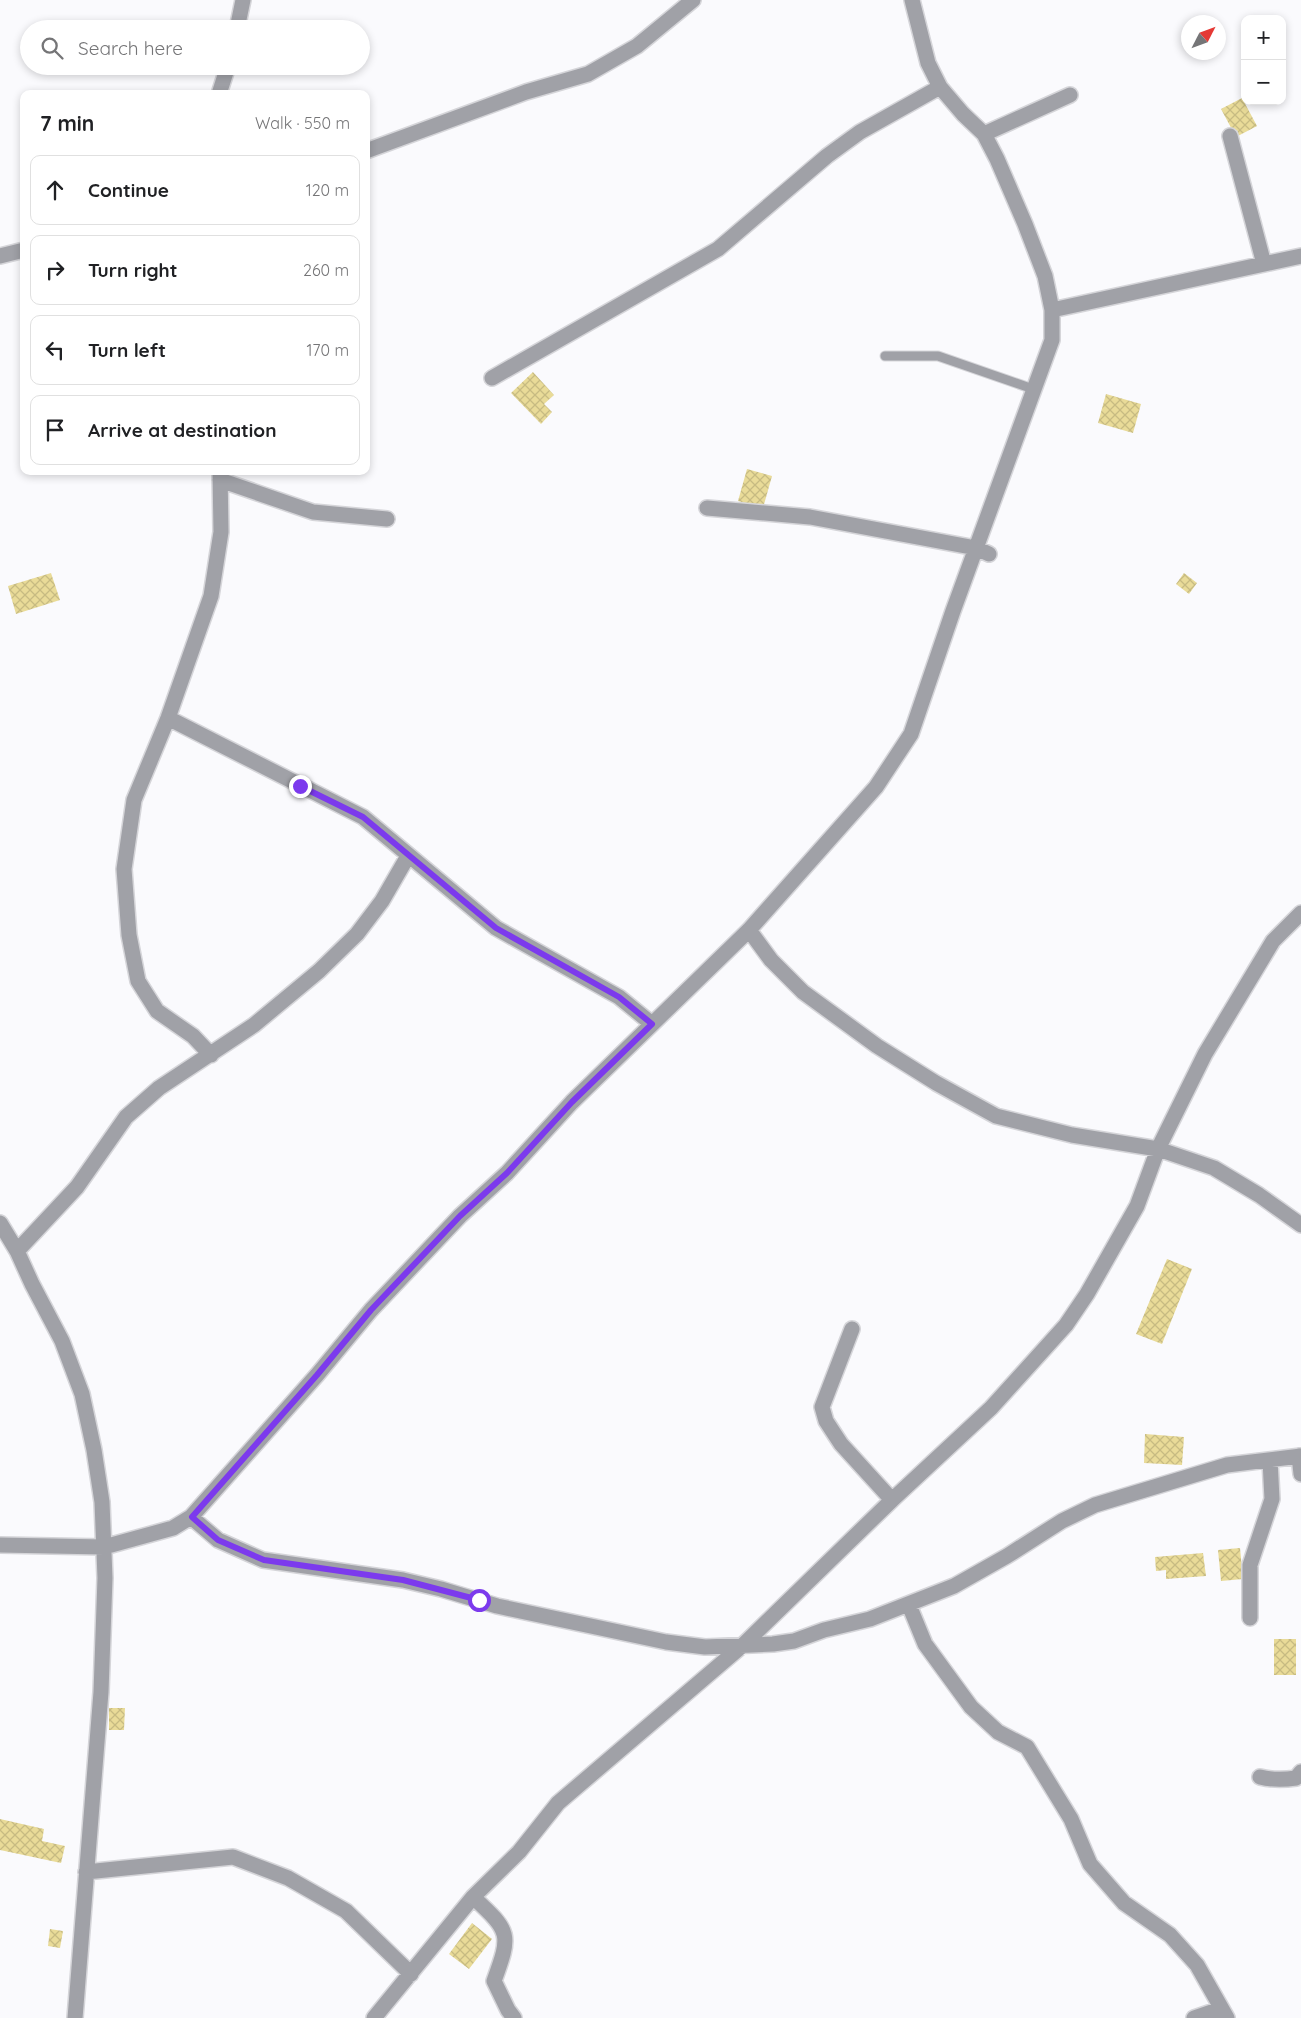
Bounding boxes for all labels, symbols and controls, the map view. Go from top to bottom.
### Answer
north arrow [1181,15,1226,60]
map controls [1241,15,1286,105]
button: + [1241,15,1286,60]
search box [20,20,370,75]
icon: search [38,34,66,62]
text: Search here [78,36,183,60]
button: − [1241,60,1286,105]
text: 7 min [40,110,94,136]
text: Walk · 550 m [255,113,350,133]
icon: ahead [41,176,69,204]
text: Continue [88,178,169,202]
text: 120 m [306,180,349,200]
icon: right [41,256,69,284]
text: Turn right [88,258,177,282]
text: 260 m [303,260,349,280]
icon: left [41,336,69,364]
text: Turn left [88,338,166,362]
text: 170 m [306,340,349,360]
icon: arrive [41,416,69,444]
text: Arrive at destination [88,418,277,442]
route end [289,775,312,798]
route start [468,1589,491,1612]

